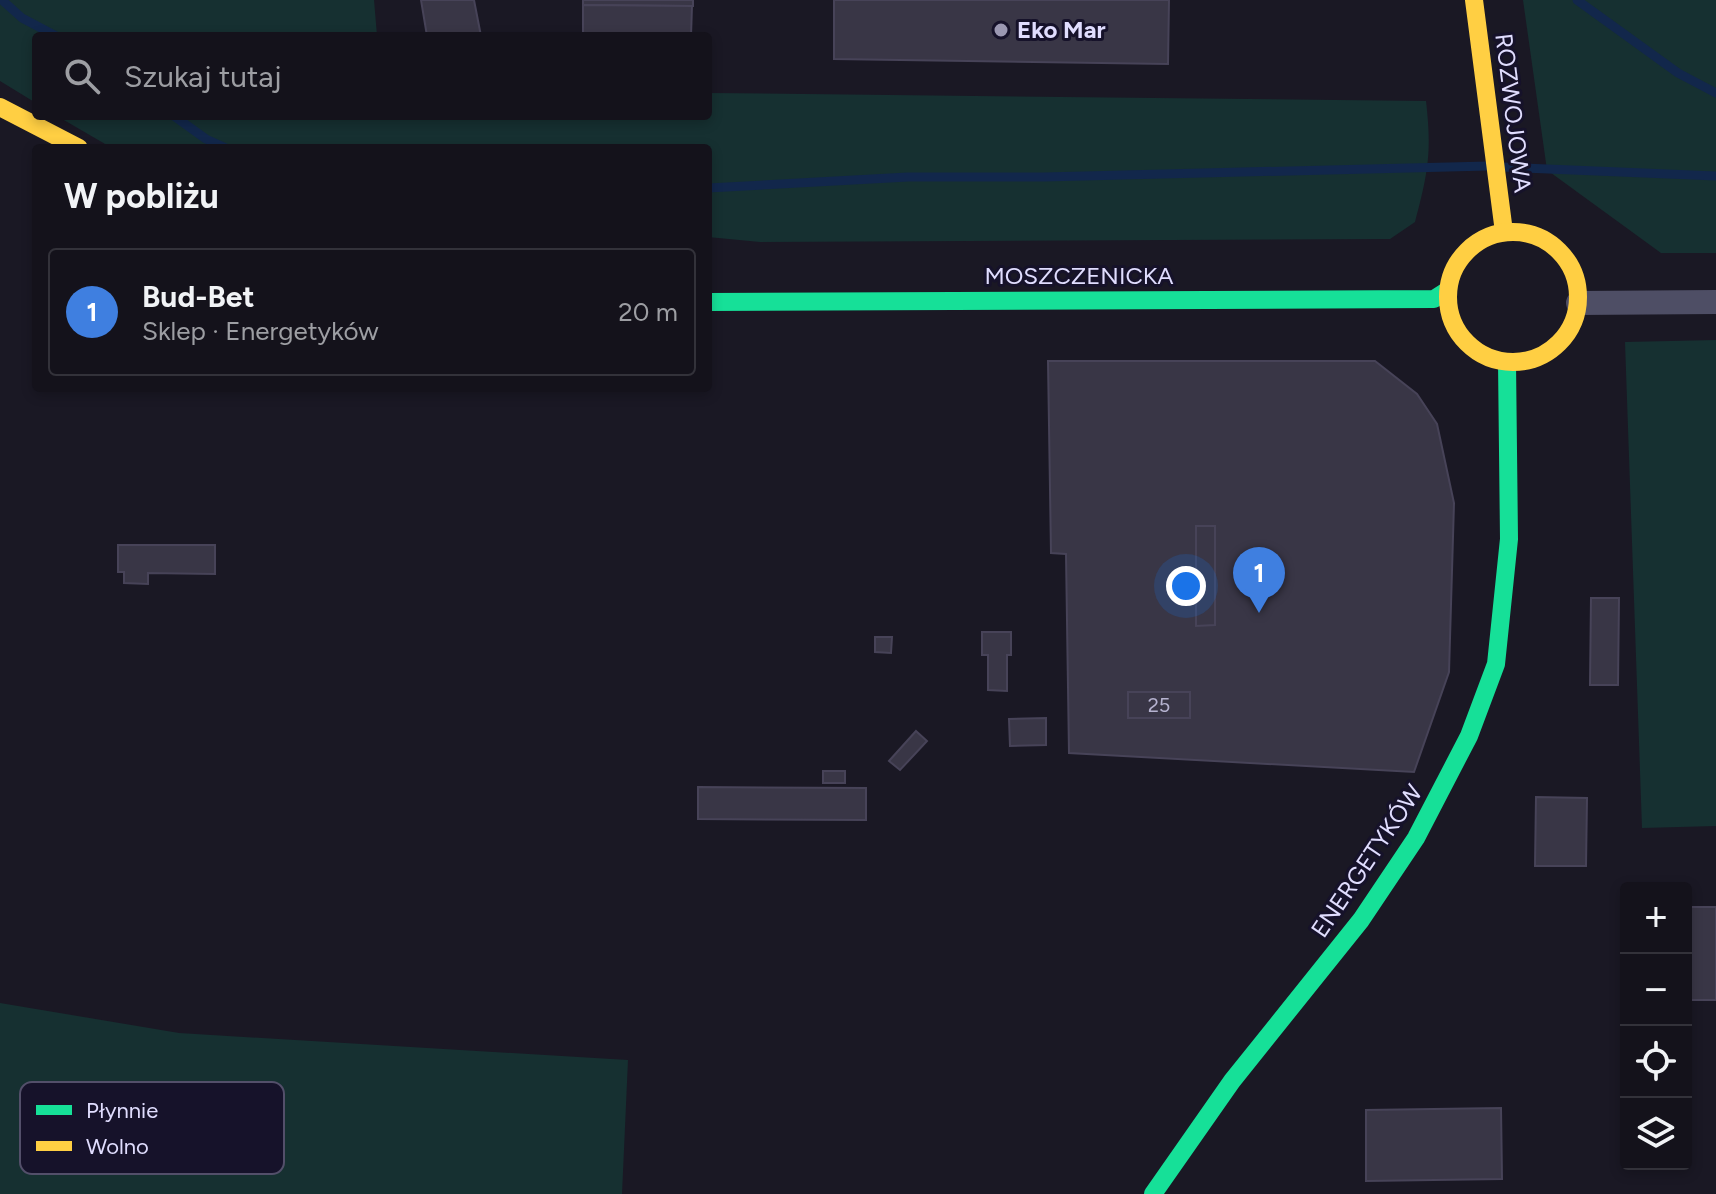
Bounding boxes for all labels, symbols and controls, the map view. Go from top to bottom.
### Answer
place label: Eko Mar [1017,15,1106,44]
marker: Eko Mar [992,21,1010,39]
search box [32,32,712,120]
street label: ROZWOJOWA [1489,32,1538,195]
icon: search [60,54,104,98]
text: Szukaj tutaj [124,58,282,95]
text: W pobliżu [64,176,219,217]
street label: MOSZCZENICKA [984,261,1174,290]
text: Bud-Bet [142,278,255,315]
text: 1 [87,296,97,328]
text: 20 m [618,296,678,328]
text: Sklep · Energetyków [142,315,379,347]
pin: 1 [1233,547,1285,613]
your location [1166,566,1206,606]
house number: 25 [1148,693,1170,717]
street label: ENERGETYKÓW [1305,779,1428,943]
map controls [1620,882,1692,1170]
button: + [1620,882,1692,954]
button: − [1620,954,1692,1026]
button: locate [1620,1026,1692,1098]
legend [20,1082,284,1174]
text: Płynnie [86,1097,158,1124]
button: layers [1620,1098,1692,1170]
text: Wolno [86,1133,149,1160]

